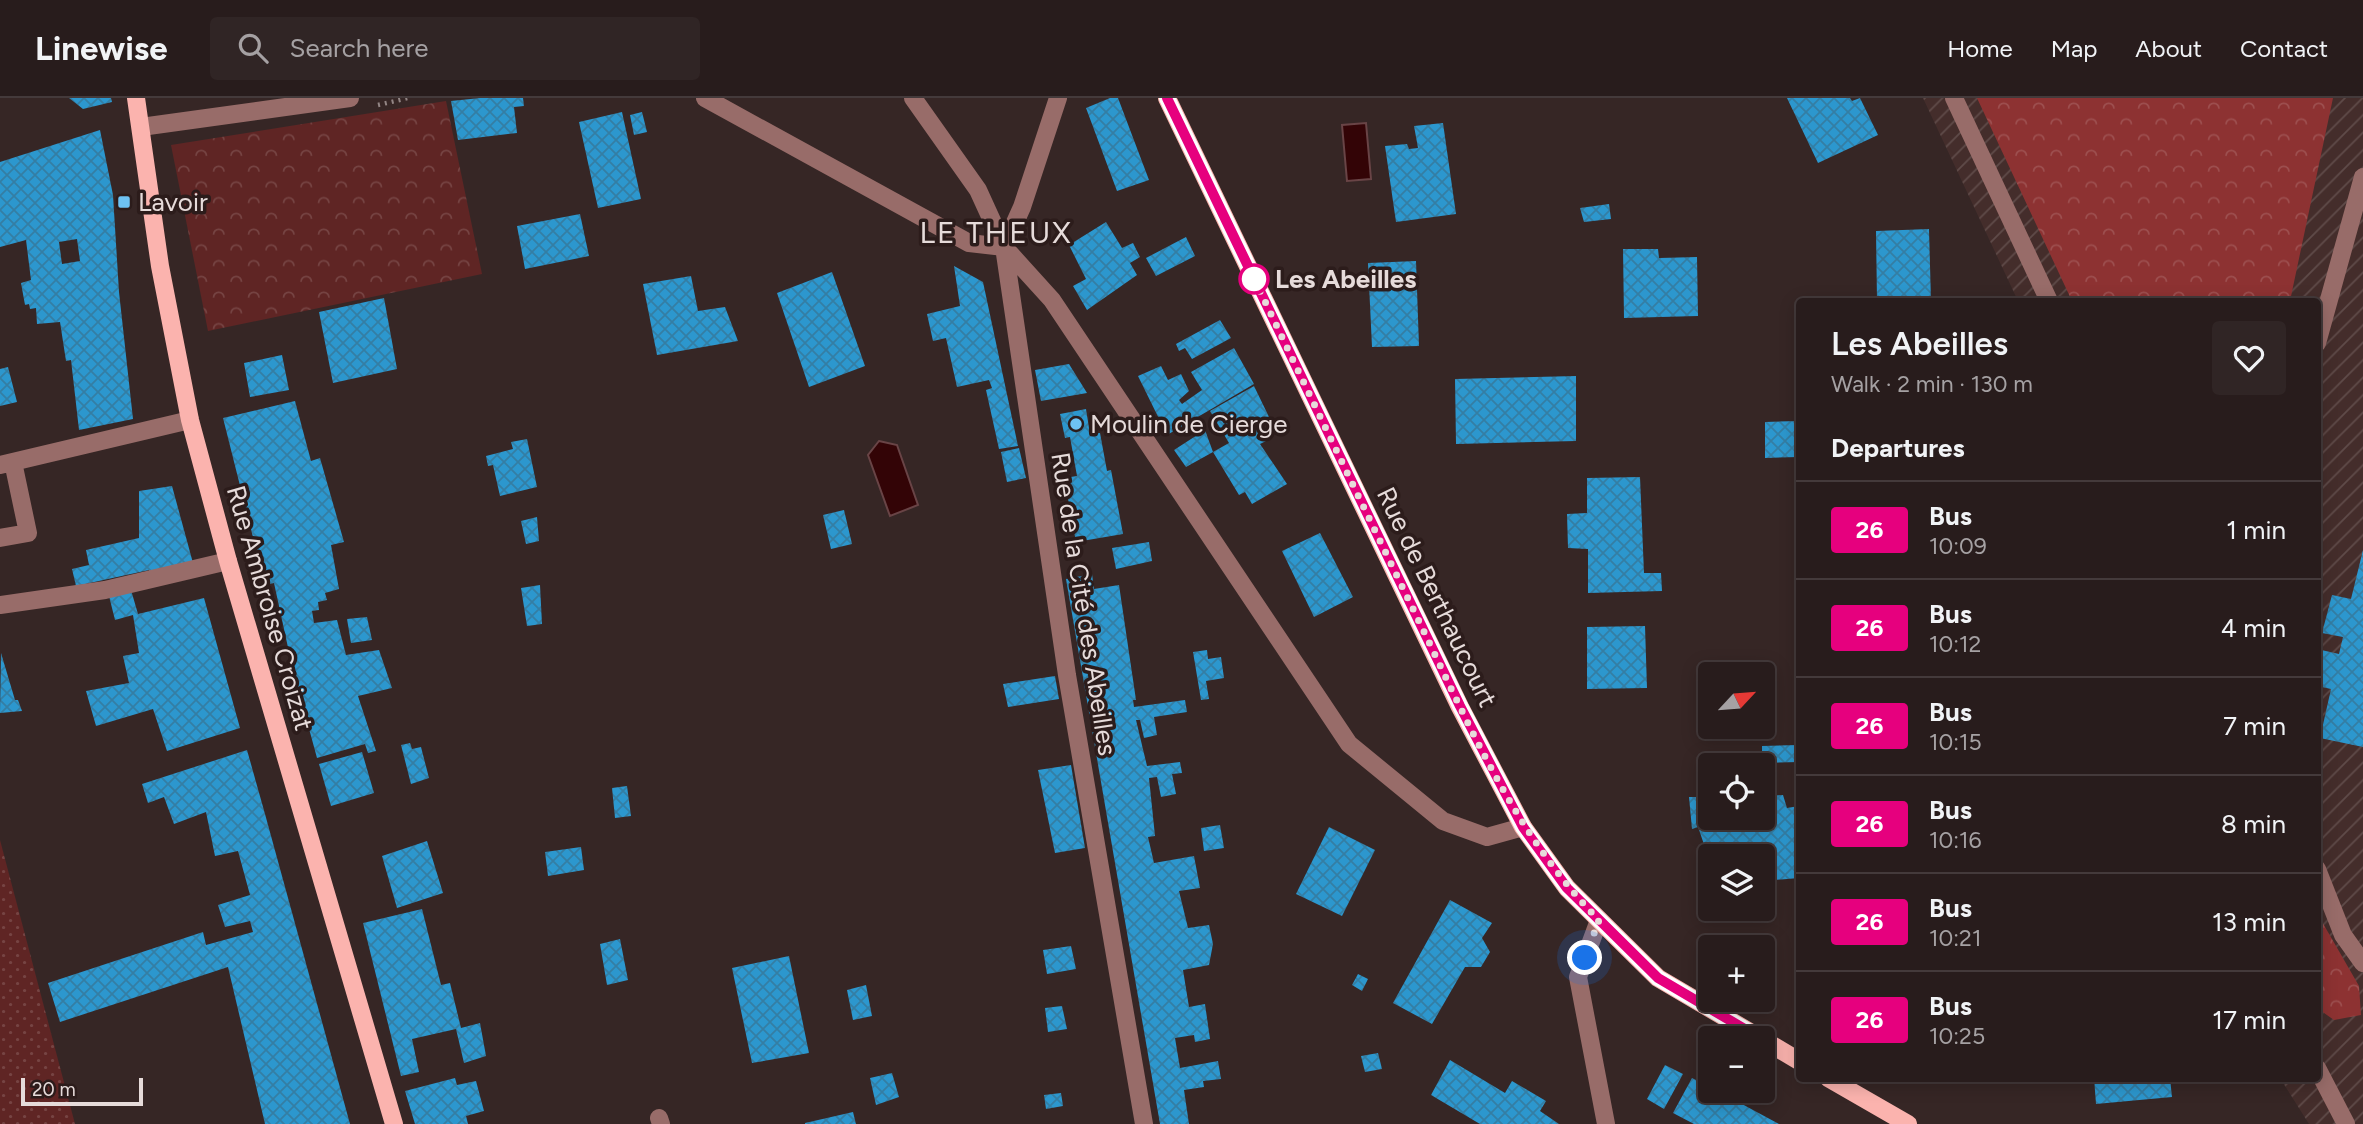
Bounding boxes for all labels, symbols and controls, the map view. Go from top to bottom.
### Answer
search box [210,17,700,80]
text: Linewise [35,29,168,68]
icon: search [234,29,272,67]
text: Search here [290,32,428,64]
text: Home [1947,34,2013,63]
text: Map [2051,34,2097,63]
text: About [2135,34,2202,63]
text: Contact [2240,34,2328,63]
place label: Lavoir [138,186,208,218]
marker: Lavoir [116,194,132,210]
district label: LE THEUX [919,214,1073,251]
place label: Les Abeilles [1275,263,1416,295]
marker: Les Abeilles [1239,264,1269,294]
button: heart [2212,321,2286,395]
text: Les Abeilles [1831,324,2008,363]
text: Walk · 2 min · 130 m [1831,370,2033,398]
place label: Moulin de Cierge [1090,408,1287,440]
marker: Moulin de Cierge [1068,416,1084,432]
text: Departures [1831,432,1965,464]
street label: Rue de la Cité des Abeilles [1044,450,1124,758]
street label: Rue Ambroise Croizat [220,482,320,734]
street label: Rue de Berthaucourt [1370,482,1504,712]
text: Bus [1929,500,1972,532]
text: 1 min [2226,514,2286,546]
text: 26 [1856,515,1883,544]
text: 10:09 [1929,532,1987,560]
text: Bus [1929,598,1972,630]
text: 4 min [2221,612,2286,644]
text: 26 [1856,613,1883,642]
text: 10:12 [1929,630,1981,658]
north arrow [1698,662,1774,738]
map controls [1698,662,1775,1103]
text: Bus [1929,696,1972,728]
text: 7 min [2223,710,2286,742]
text: 26 [1856,711,1883,740]
text: 10:15 [1929,728,1982,756]
button: locate [1698,753,1775,830]
text: Bus [1929,794,1972,826]
text: 8 min [2221,808,2286,840]
text: 26 [1856,809,1883,838]
text: 10:16 [1929,826,1982,854]
button: layers [1698,844,1775,921]
text: Bus [1929,892,1972,924]
text: 13 min [2212,906,2286,938]
text: 26 [1856,907,1883,936]
text: 10:21 [1929,924,1981,952]
button: + [1698,935,1775,1012]
your location [1567,940,1602,975]
text: Bus [1929,990,1972,1022]
text: 17 min [2212,1004,2286,1036]
text: 26 [1856,1005,1883,1034]
text: 10:25 [1929,1022,1985,1050]
button: − [1698,1026,1775,1103]
scale bar [21,1075,144,1107]
text: 20 m [32,1078,76,1101]

